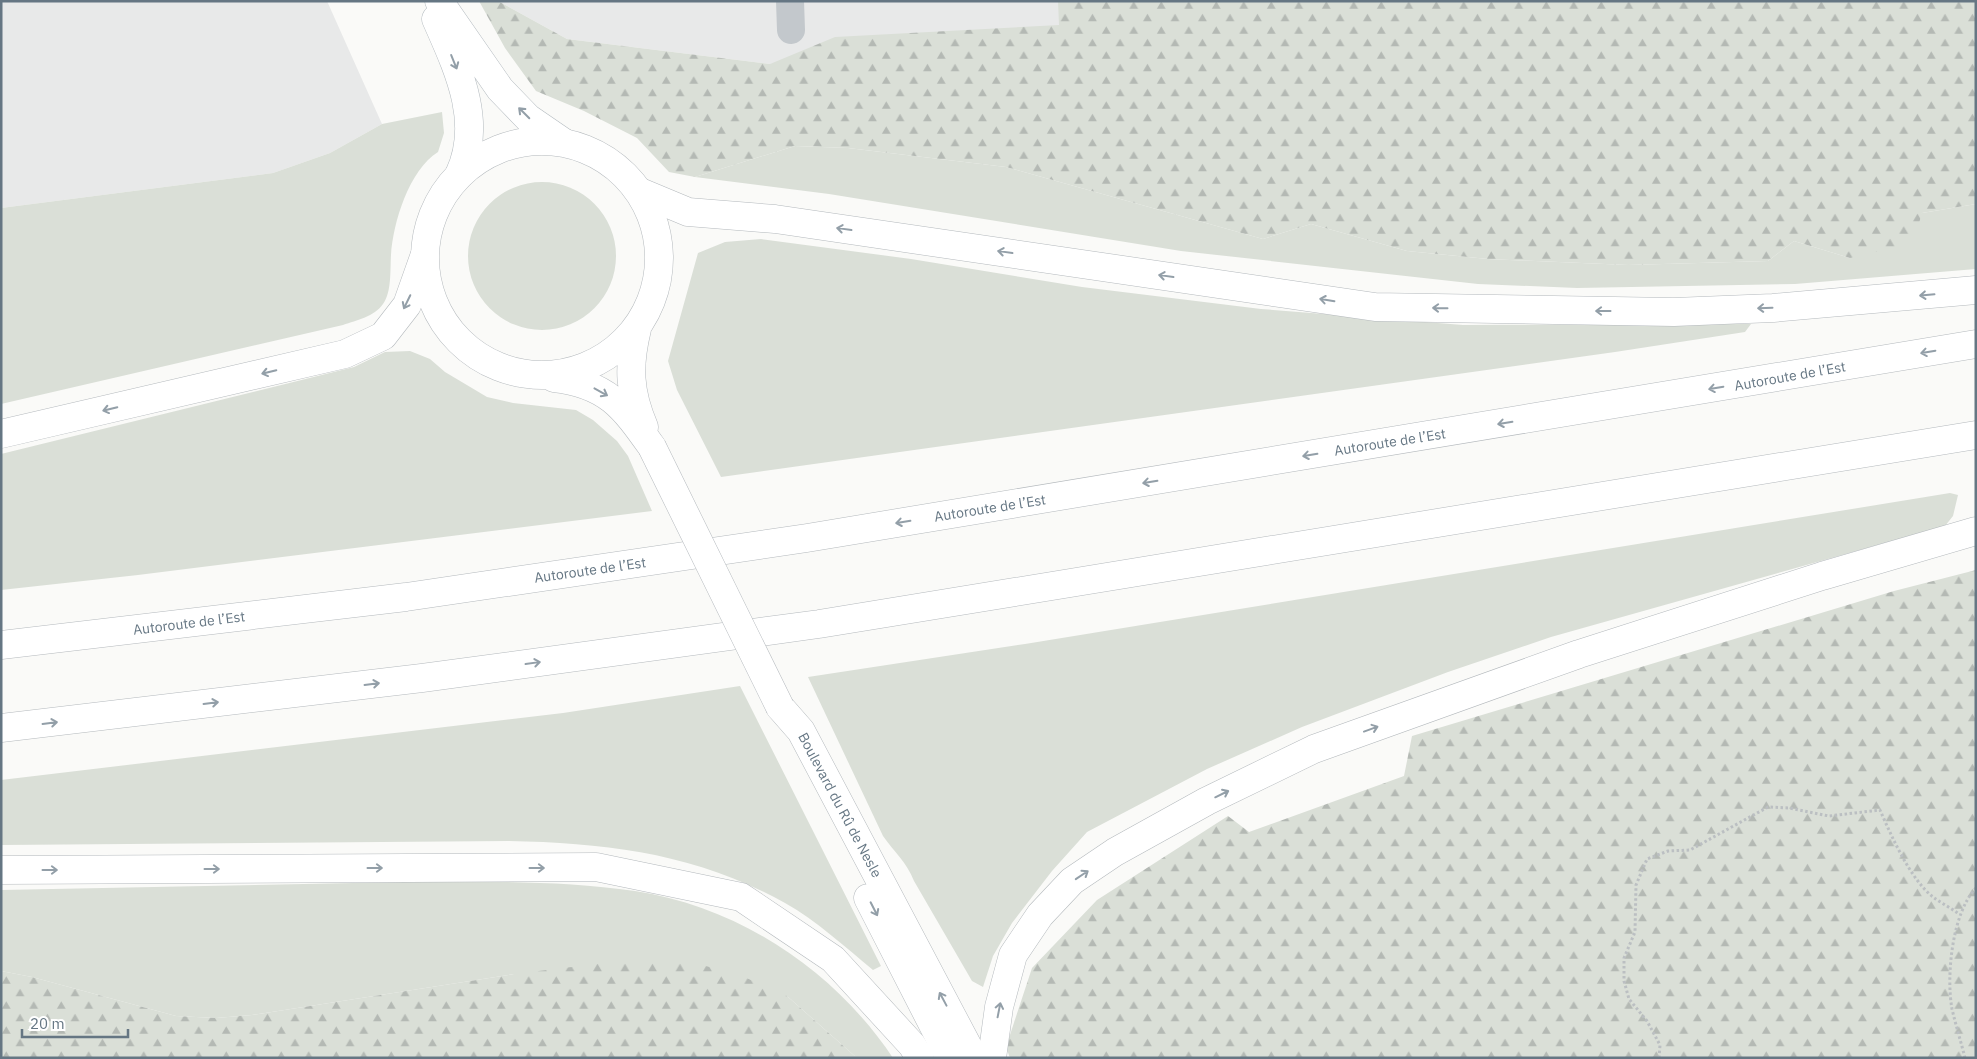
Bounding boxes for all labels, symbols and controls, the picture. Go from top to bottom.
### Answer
one-way arrow [450,54,459,69]
one-way arrow [518,107,530,120]
one-way arrow [837,224,853,234]
one-way arrow [998,247,1014,257]
one-way arrow [1158,270,1174,280]
one-way arrow [1919,290,1935,299]
one-way arrow [1319,294,1335,304]
one-way arrow [402,295,412,310]
one-way arrow [1757,303,1773,312]
one-way arrow [1433,304,1449,313]
one-way arrow [1595,306,1612,316]
one-way arrow [1920,348,1936,358]
street label: Autoroute de l’Est [1733,357,1847,395]
one-way arrow [261,368,277,377]
one-way arrow [1708,383,1724,393]
one-way arrow [594,387,609,397]
one-way arrow [103,405,119,414]
one-way arrow [1498,419,1514,429]
street label: Autoroute de l’Est [1333,424,1447,460]
one-way arrow [1303,451,1319,461]
one-way arrow [1142,477,1158,487]
street label: Autoroute de l’Est [933,490,1047,526]
one-way arrow [896,518,912,528]
street label: Autoroute de l’Est [533,553,647,587]
street label: Autoroute de l’Est [132,607,246,639]
one-way arrow [525,658,541,668]
one-way arrow [364,679,380,689]
one-way arrow [203,698,219,708]
one-way arrow [41,718,57,728]
one-way arrow [1362,723,1378,733]
street label: Boulevard du Rû de Nesle [794,729,886,881]
one-way arrow [1214,788,1229,798]
one-way arrow [366,863,383,873]
one-way arrow [529,863,545,873]
one-way arrow [204,864,220,874]
one-way arrow [42,865,58,875]
one-way arrow [1074,870,1088,880]
one-way arrow [870,901,879,916]
one-way arrow [938,992,947,1007]
one-way arrow [995,1002,1005,1018]
scale bar [22,1006,129,1038]
text: 20 m [30,1014,65,1033]

